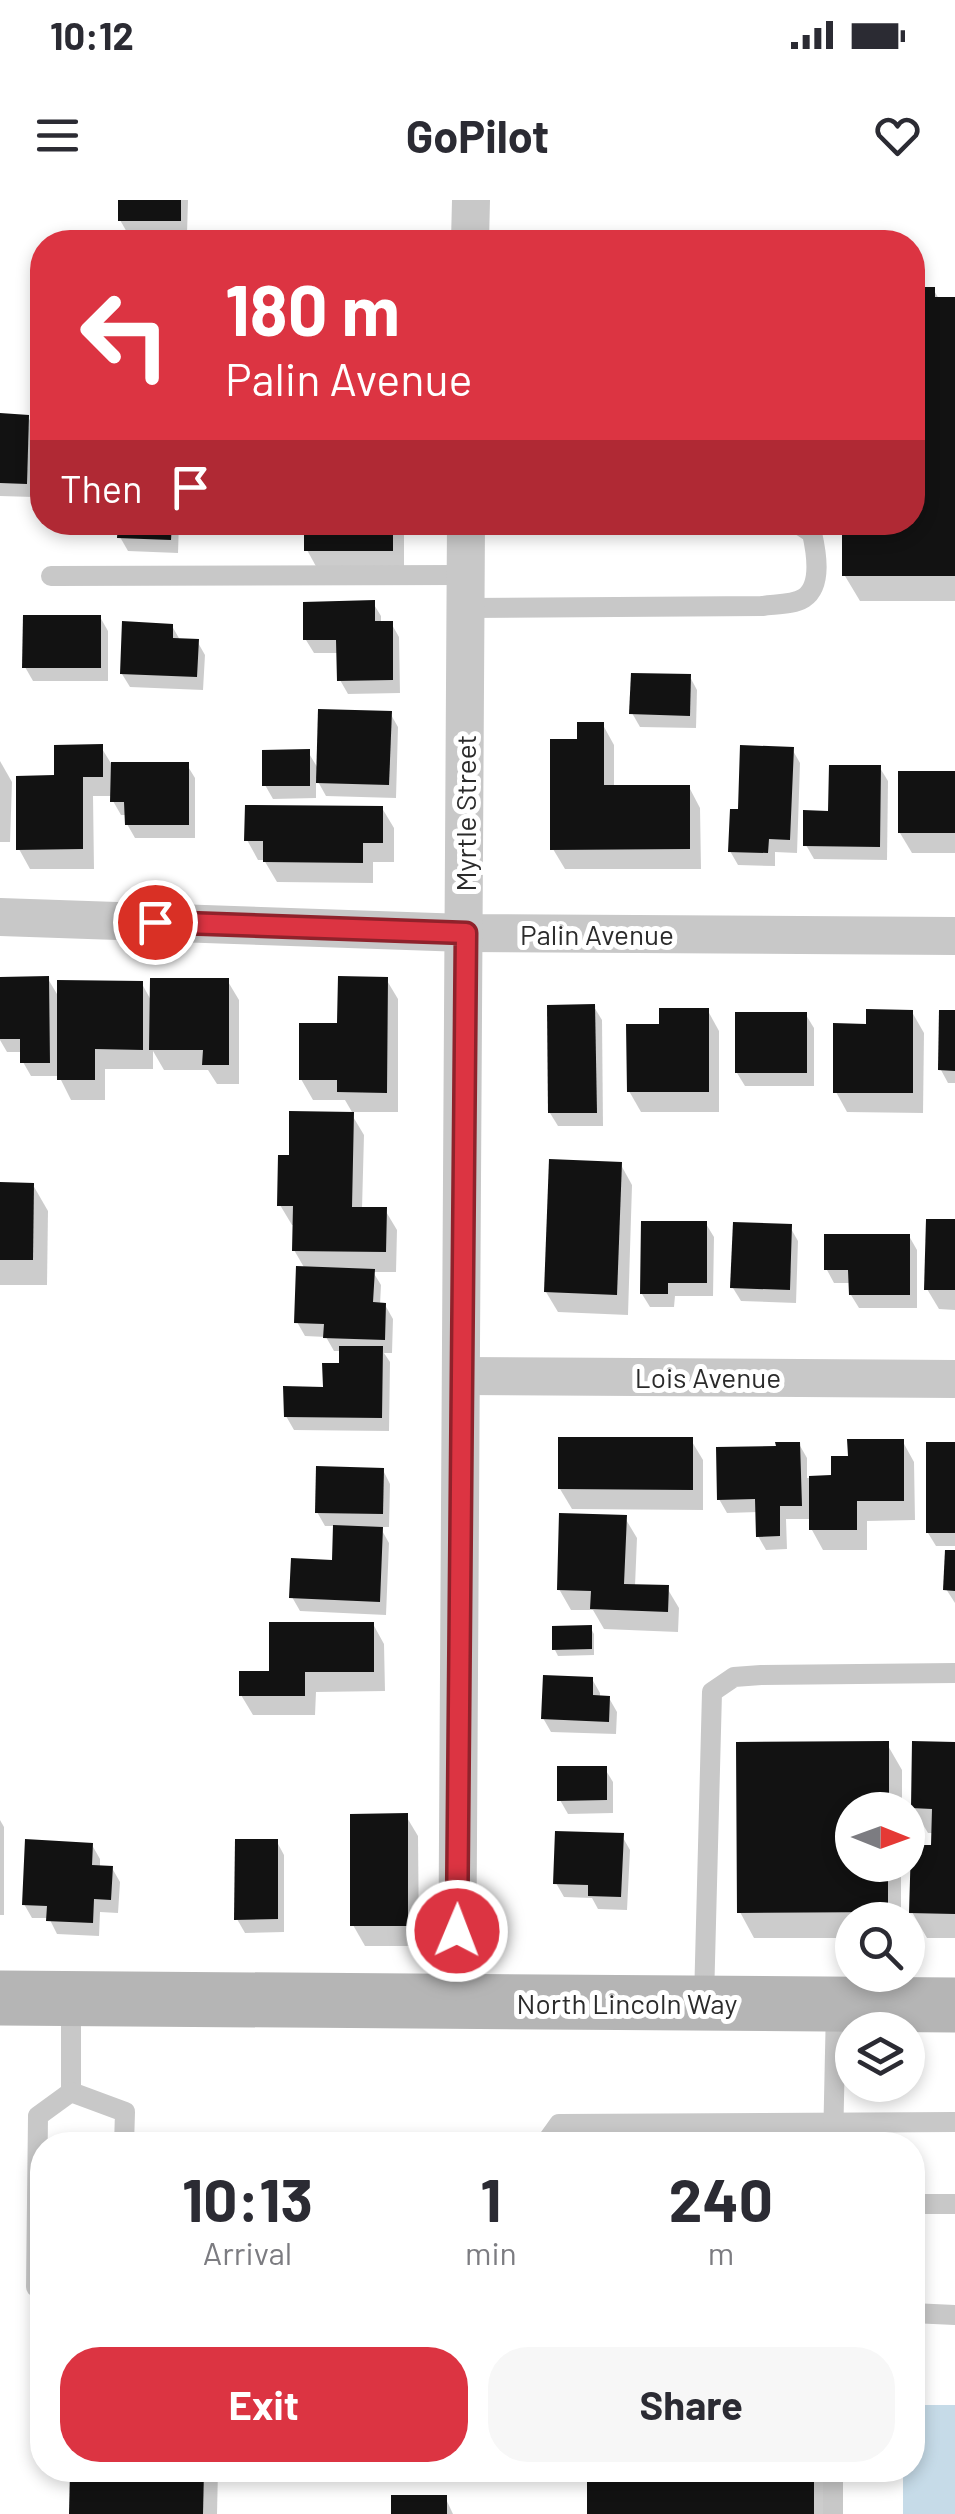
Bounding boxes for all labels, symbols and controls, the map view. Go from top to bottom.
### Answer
text: 10:12 [50,12,134,58]
icon: menu [30,108,85,163]
text: GoPilot [406,108,549,162]
icon: heart [870,108,925,163]
text: 180 m [225,266,400,350]
icon: left [60,270,190,400]
text: Palin Avenue [225,351,473,405]
icon: arrive [163,460,218,515]
text: Then [60,465,143,511]
street label: Myrtle Street [448,734,482,892]
pin [113,880,198,965]
icon: arrive [128,895,183,950]
street label: Palin Avenue [520,917,674,951]
street label: Lois Avenue [635,1360,781,1394]
north arrow [835,1792,925,1882]
map controls [835,1792,925,2102]
position arrow [405,1879,509,1983]
button: search [835,1902,925,1992]
street label: North Lincoln Way [517,1986,737,2020]
button: layers [835,2012,925,2102]
text: 10:13 [182,2162,313,2234]
text: 1 [480,2162,502,2234]
text: 240 [669,2162,773,2234]
text: Arrival [203,2233,292,2271]
text: min [465,2233,517,2271]
text: m [708,2233,734,2271]
button: Exit [60,2347,468,2462]
button: Share [488,2347,895,2462]

